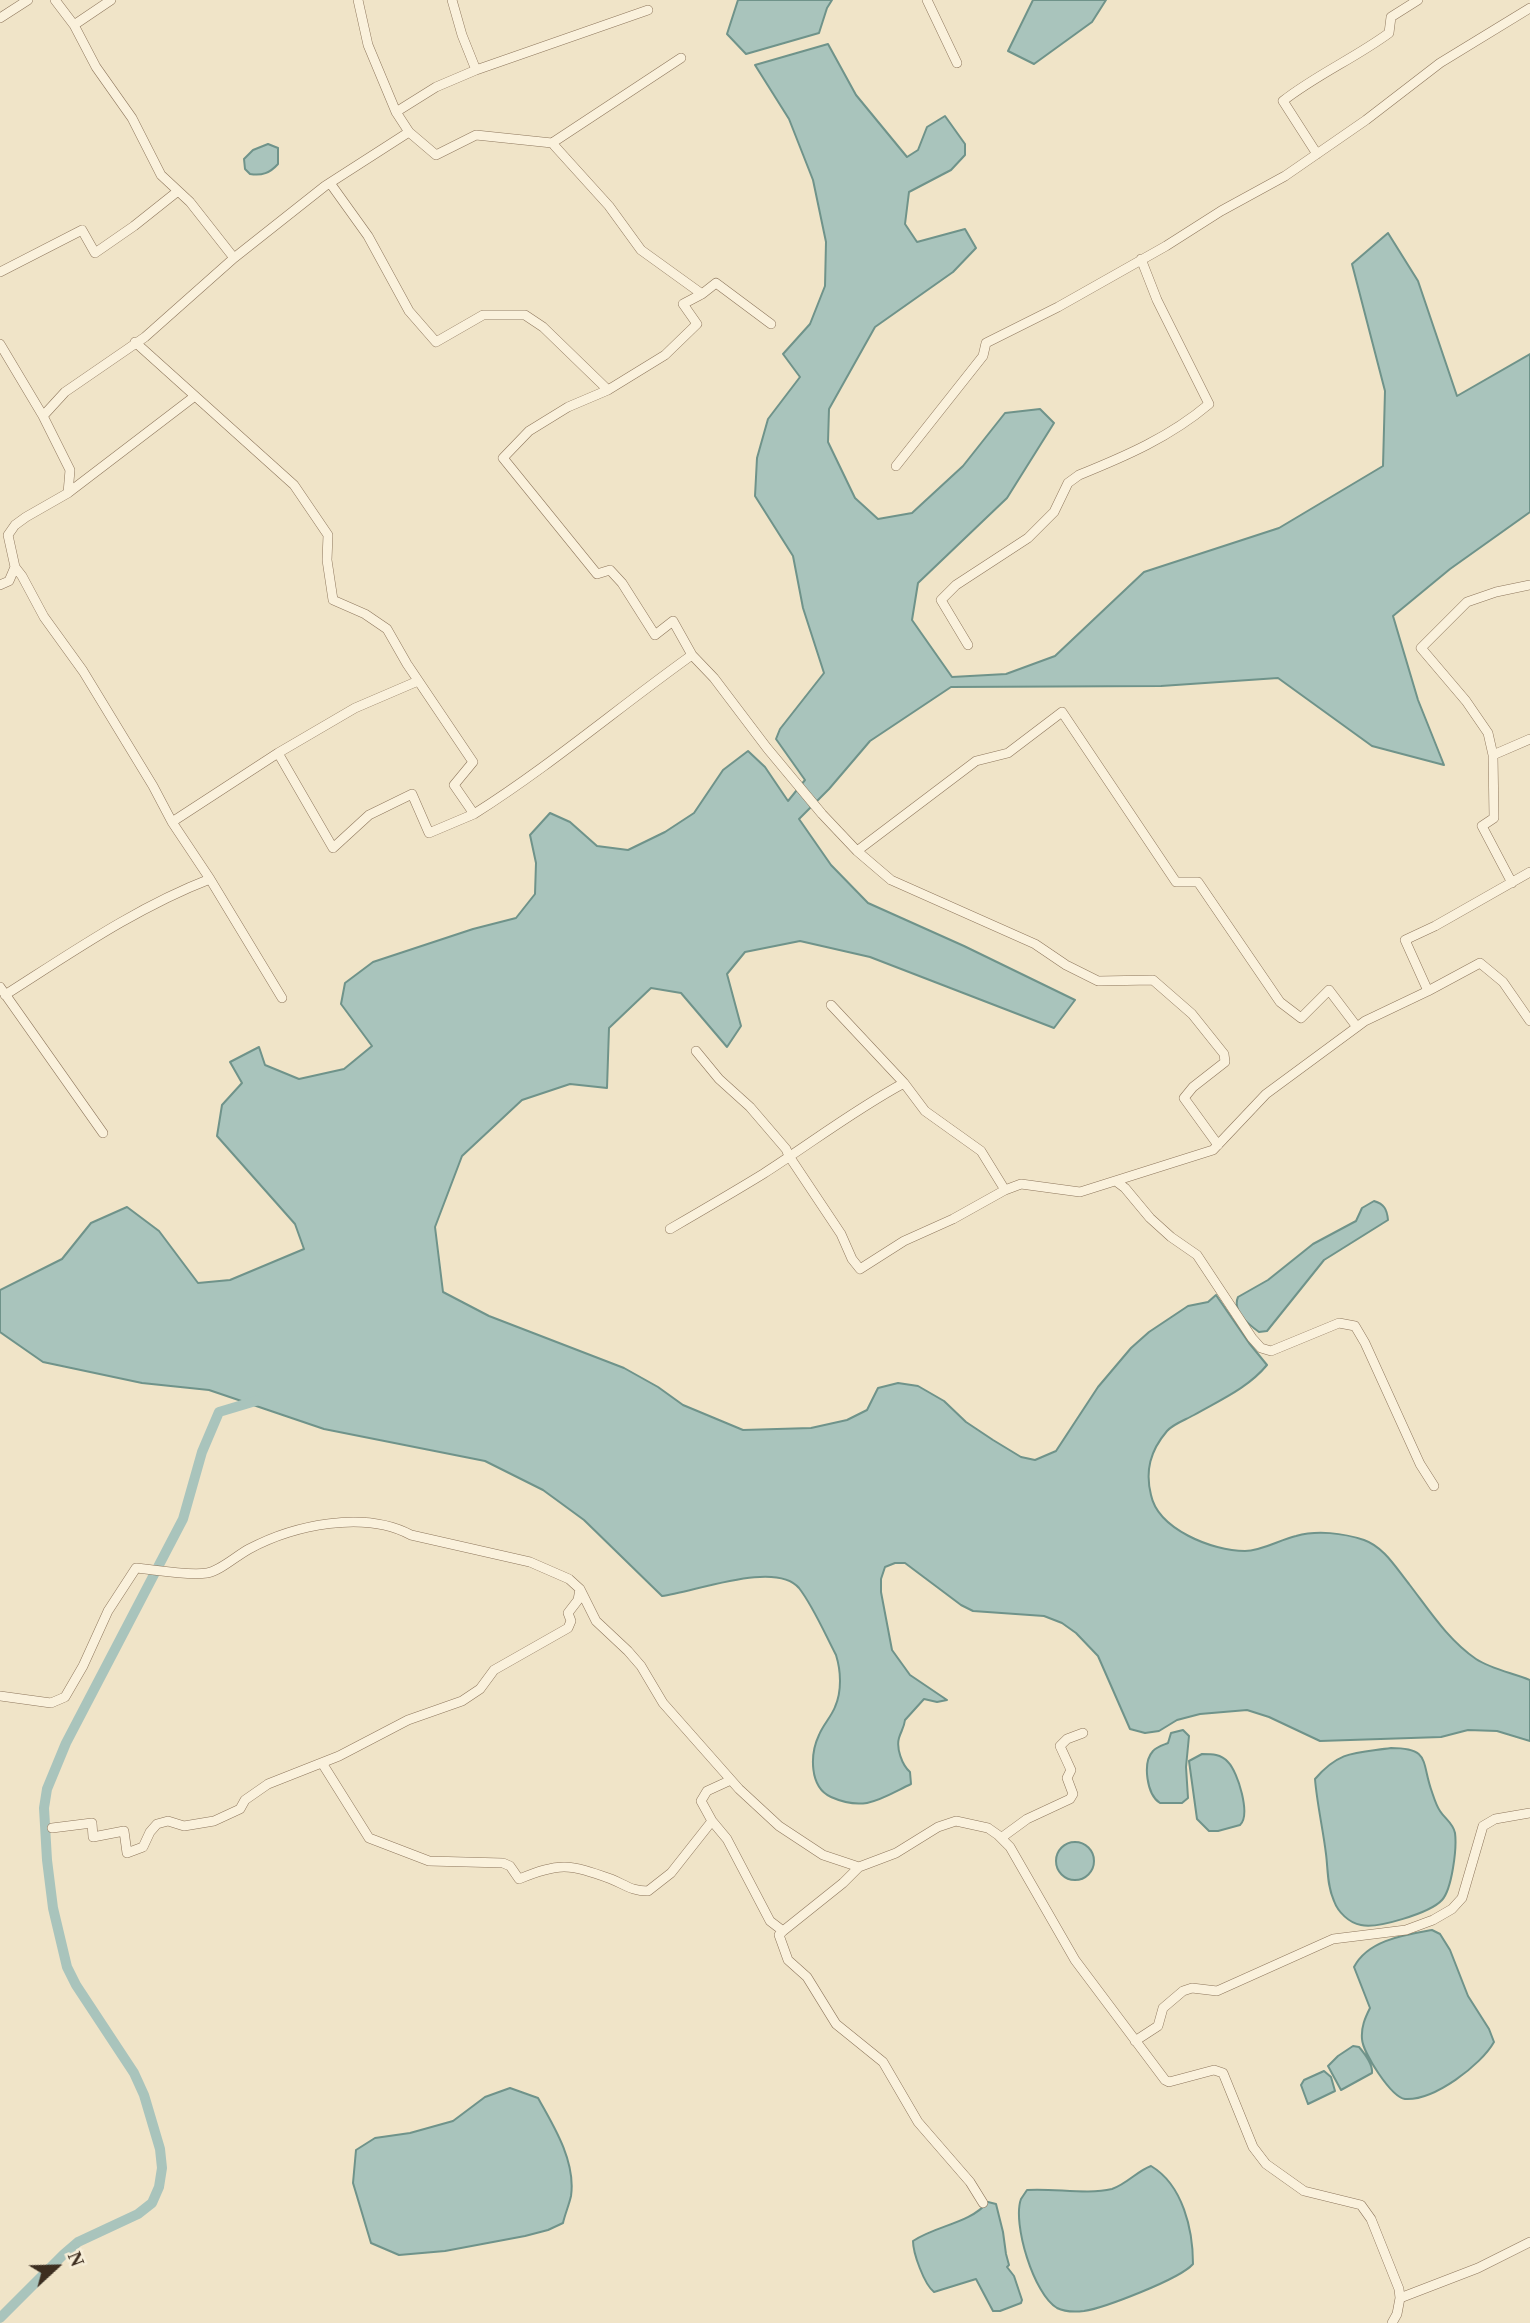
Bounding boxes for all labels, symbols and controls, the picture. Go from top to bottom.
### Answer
north arrow [21,2232,91,2302]
text: N [64,2249,88,2269]

